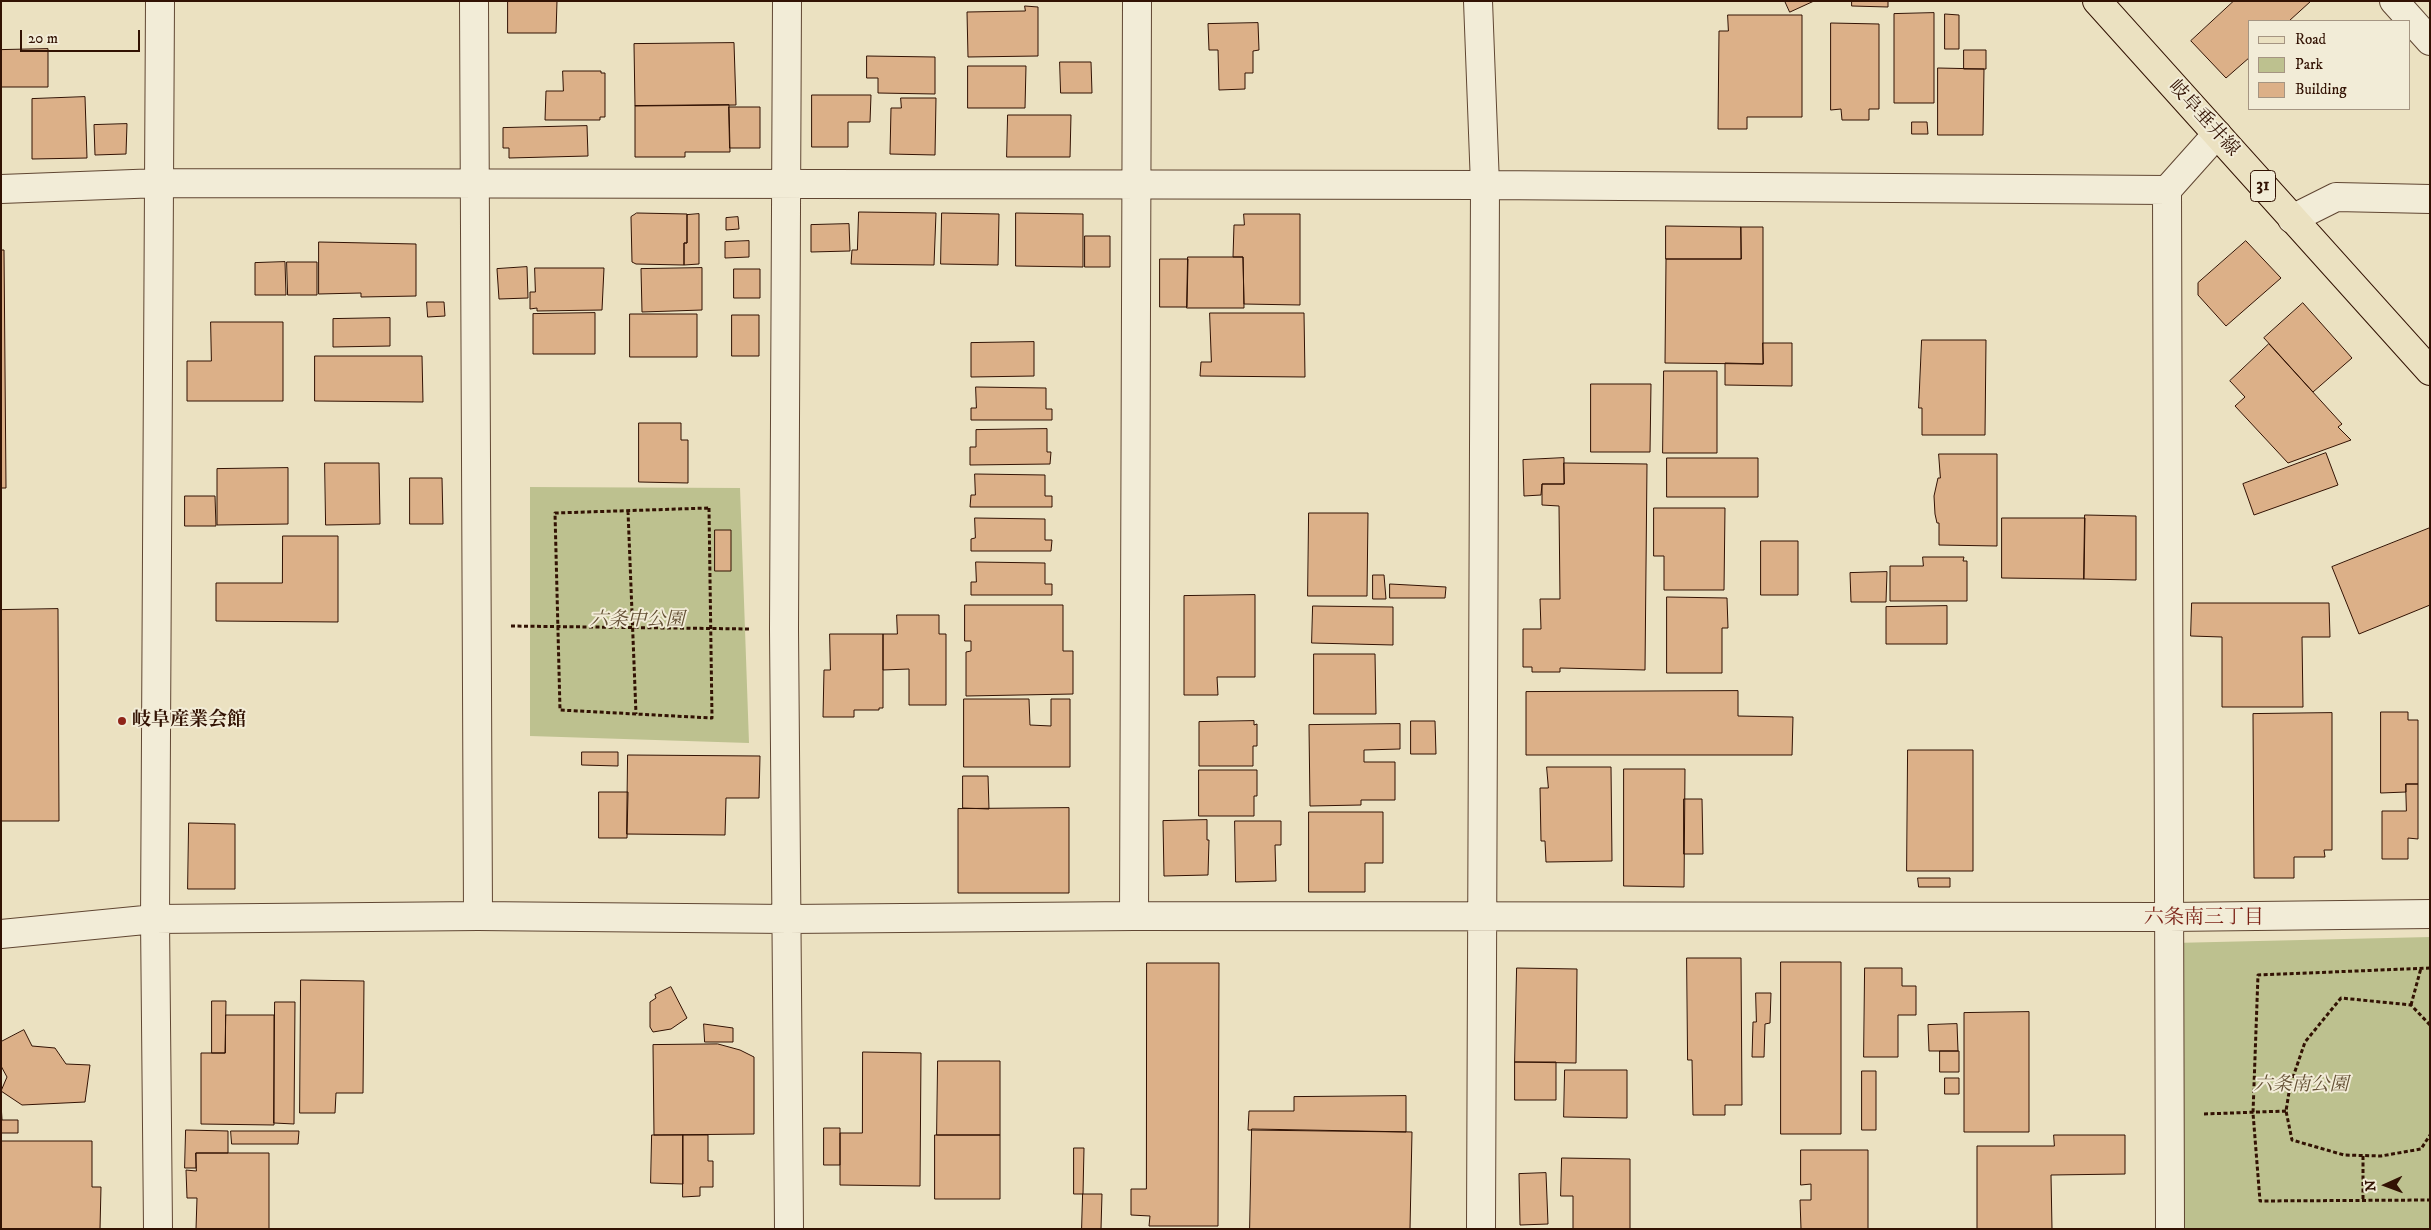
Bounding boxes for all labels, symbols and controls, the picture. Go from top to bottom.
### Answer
scale bar [22,20,142,52]
legend [2248,20,2411,110]
text: 20 m [28,29,58,48]
text: Road [2295,30,2326,49]
text: Park [2295,55,2323,74]
street label: 岐阜垂井線 [2163,76,2243,162]
text: Building [2295,80,2347,99]
road number: 31 [2250,170,2276,202]
park label: 六条中公園 [590,610,684,632]
place label: 岐阜産業会館 [132,710,246,732]
marker: 岐阜産業会館 [116,715,128,727]
district label: 六条南三丁目 [2144,907,2264,931]
park label: 六条南公園 [2254,1075,2348,1097]
north arrow [2361,1160,2411,1210]
text: N [2362,1179,2380,1192]

